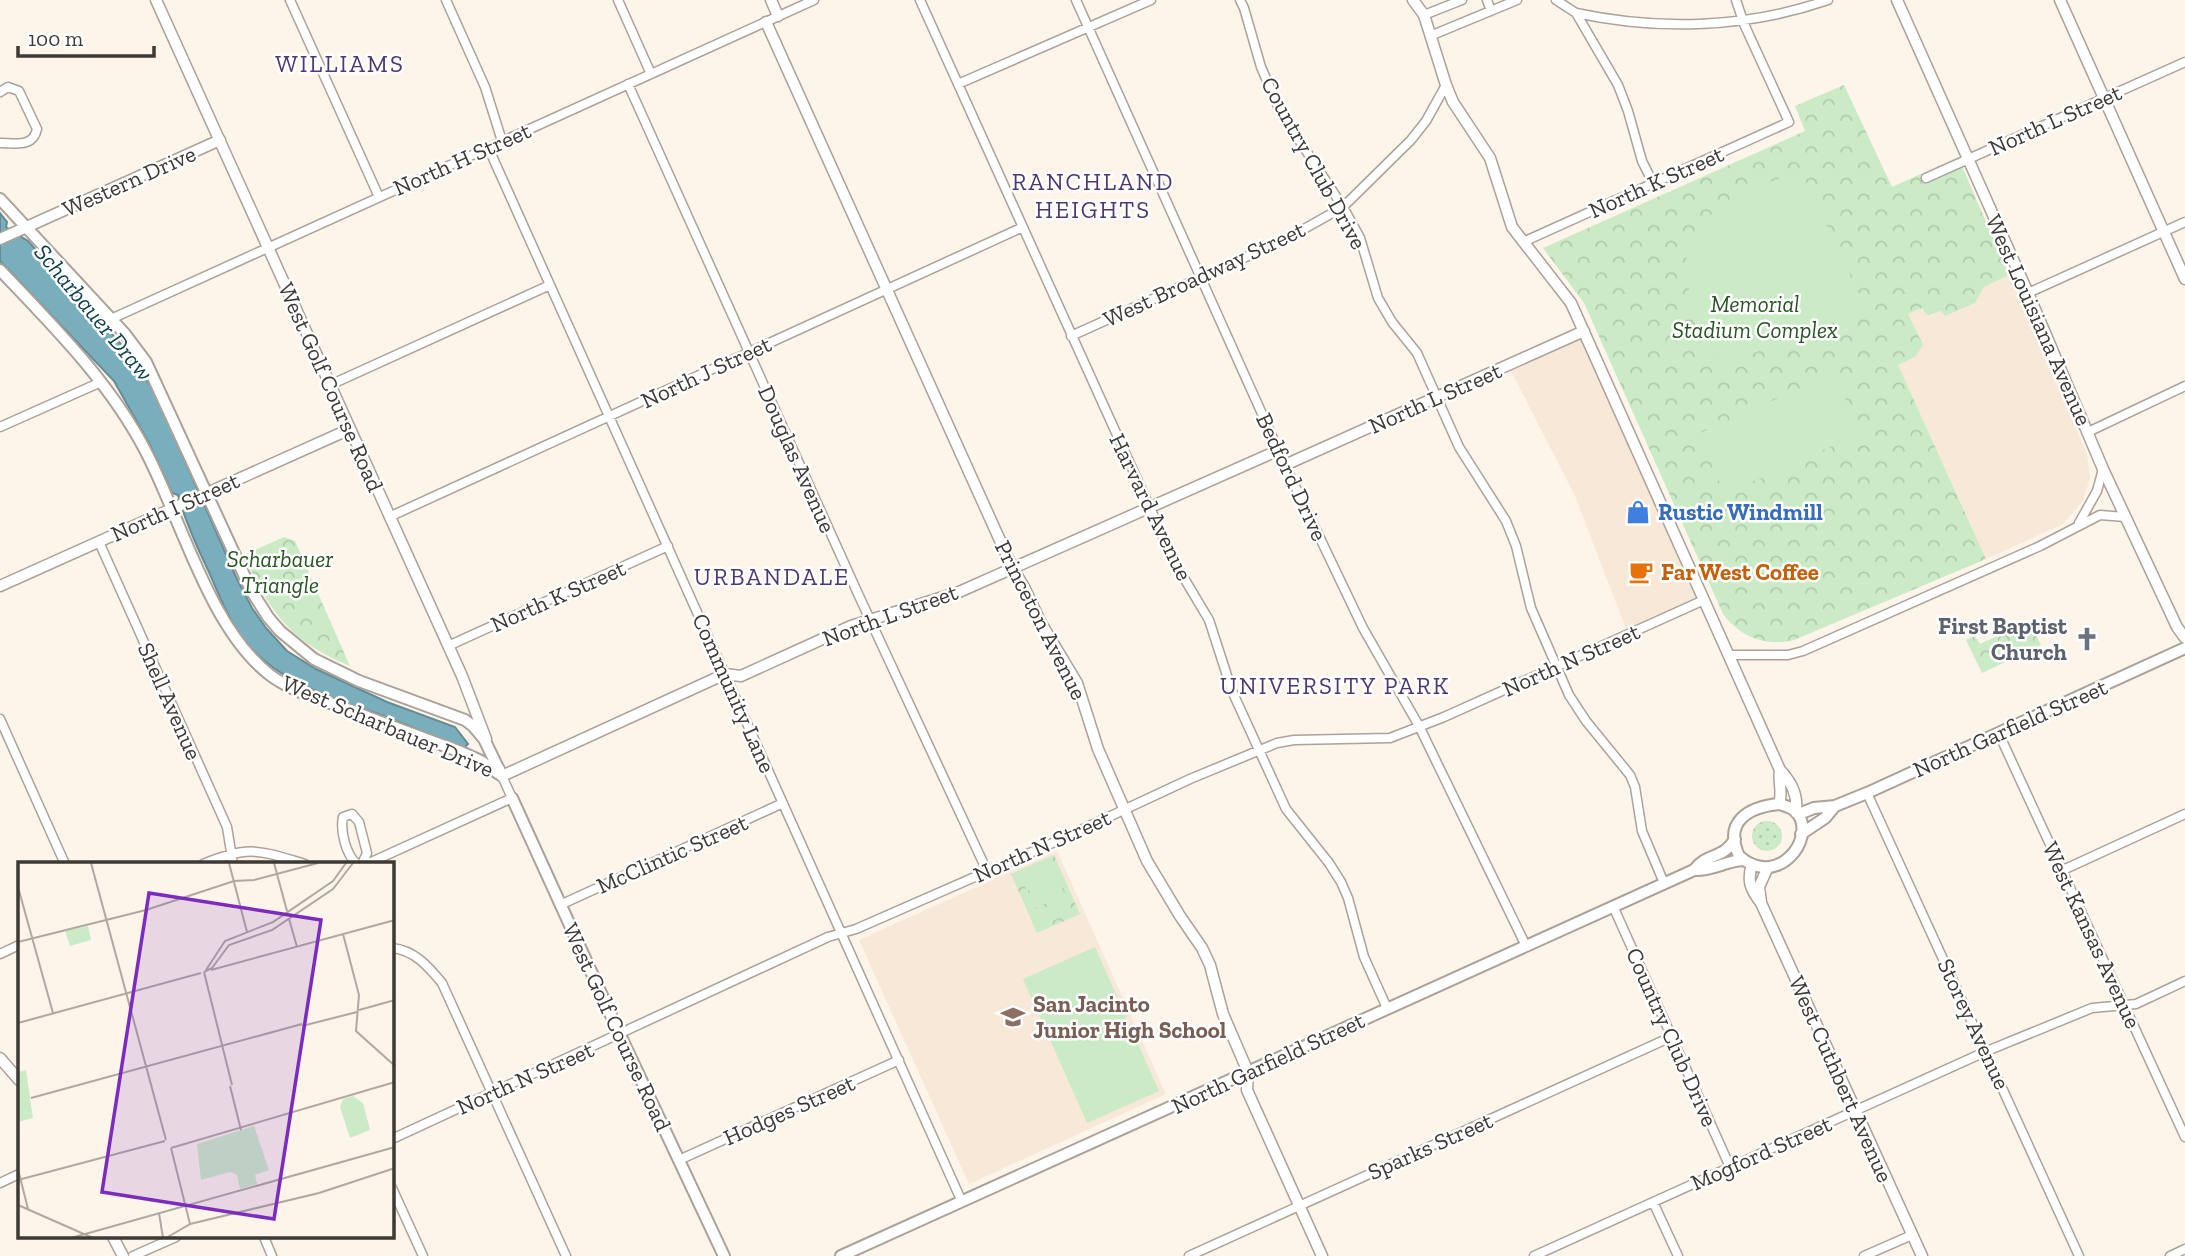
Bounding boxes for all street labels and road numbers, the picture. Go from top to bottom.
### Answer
street label: Country Club Drive [1255,72,1373,254]
street label: North L Street [1984,78,2126,162]
street label: North H Street [389,116,536,202]
street label: Western Drive [58,139,200,223]
street label: North K Street [1584,140,1728,224]
street label: West Louisiana Avenue [1980,210,2098,430]
street label: West Broadway Street [1099,215,1310,333]
street label: West Golf Course Road [272,278,390,496]
street label: North J Street [637,329,776,414]
street label: North L Street [1364,356,1506,440]
street label: Douglas Avenue [752,381,842,537]
street label: Bedford Drive [1250,409,1334,545]
street label: Harvard Avenue [1103,429,1199,585]
street label: North I Street [106,466,244,548]
street label: Princeton Avenue [989,536,1093,704]
street label: North K Street [486,554,630,638]
street label: North L Street [818,577,962,652]
street label: Community Lane [686,609,782,777]
street label: North N Street [1498,617,1644,703]
street label: Shell Avenue [132,638,208,764]
street label: West Scharbauer Drive [278,669,498,783]
street label: North Garfield Street [1909,672,2112,783]
street label: North N Street [969,803,1115,889]
street label: McClintic Street [592,808,752,900]
street label: West Kansas Avenue [2036,837,2148,1033]
street label: West Golf Course Road [557,919,678,1136]
street label: Country Club Drive [1620,943,1724,1131]
street label: Storey Avenue [1931,954,2017,1094]
street label: West Cuthbert Avenue [1783,971,1899,1187]
street label: North Garfield Street [1167,1006,1369,1120]
street label: North N Street [452,1035,598,1121]
street label: Hodges Street [719,1068,859,1151]
street label: Sparks Street [1363,1106,1497,1186]
street label: Mogford Street [1686,1109,1836,1197]

